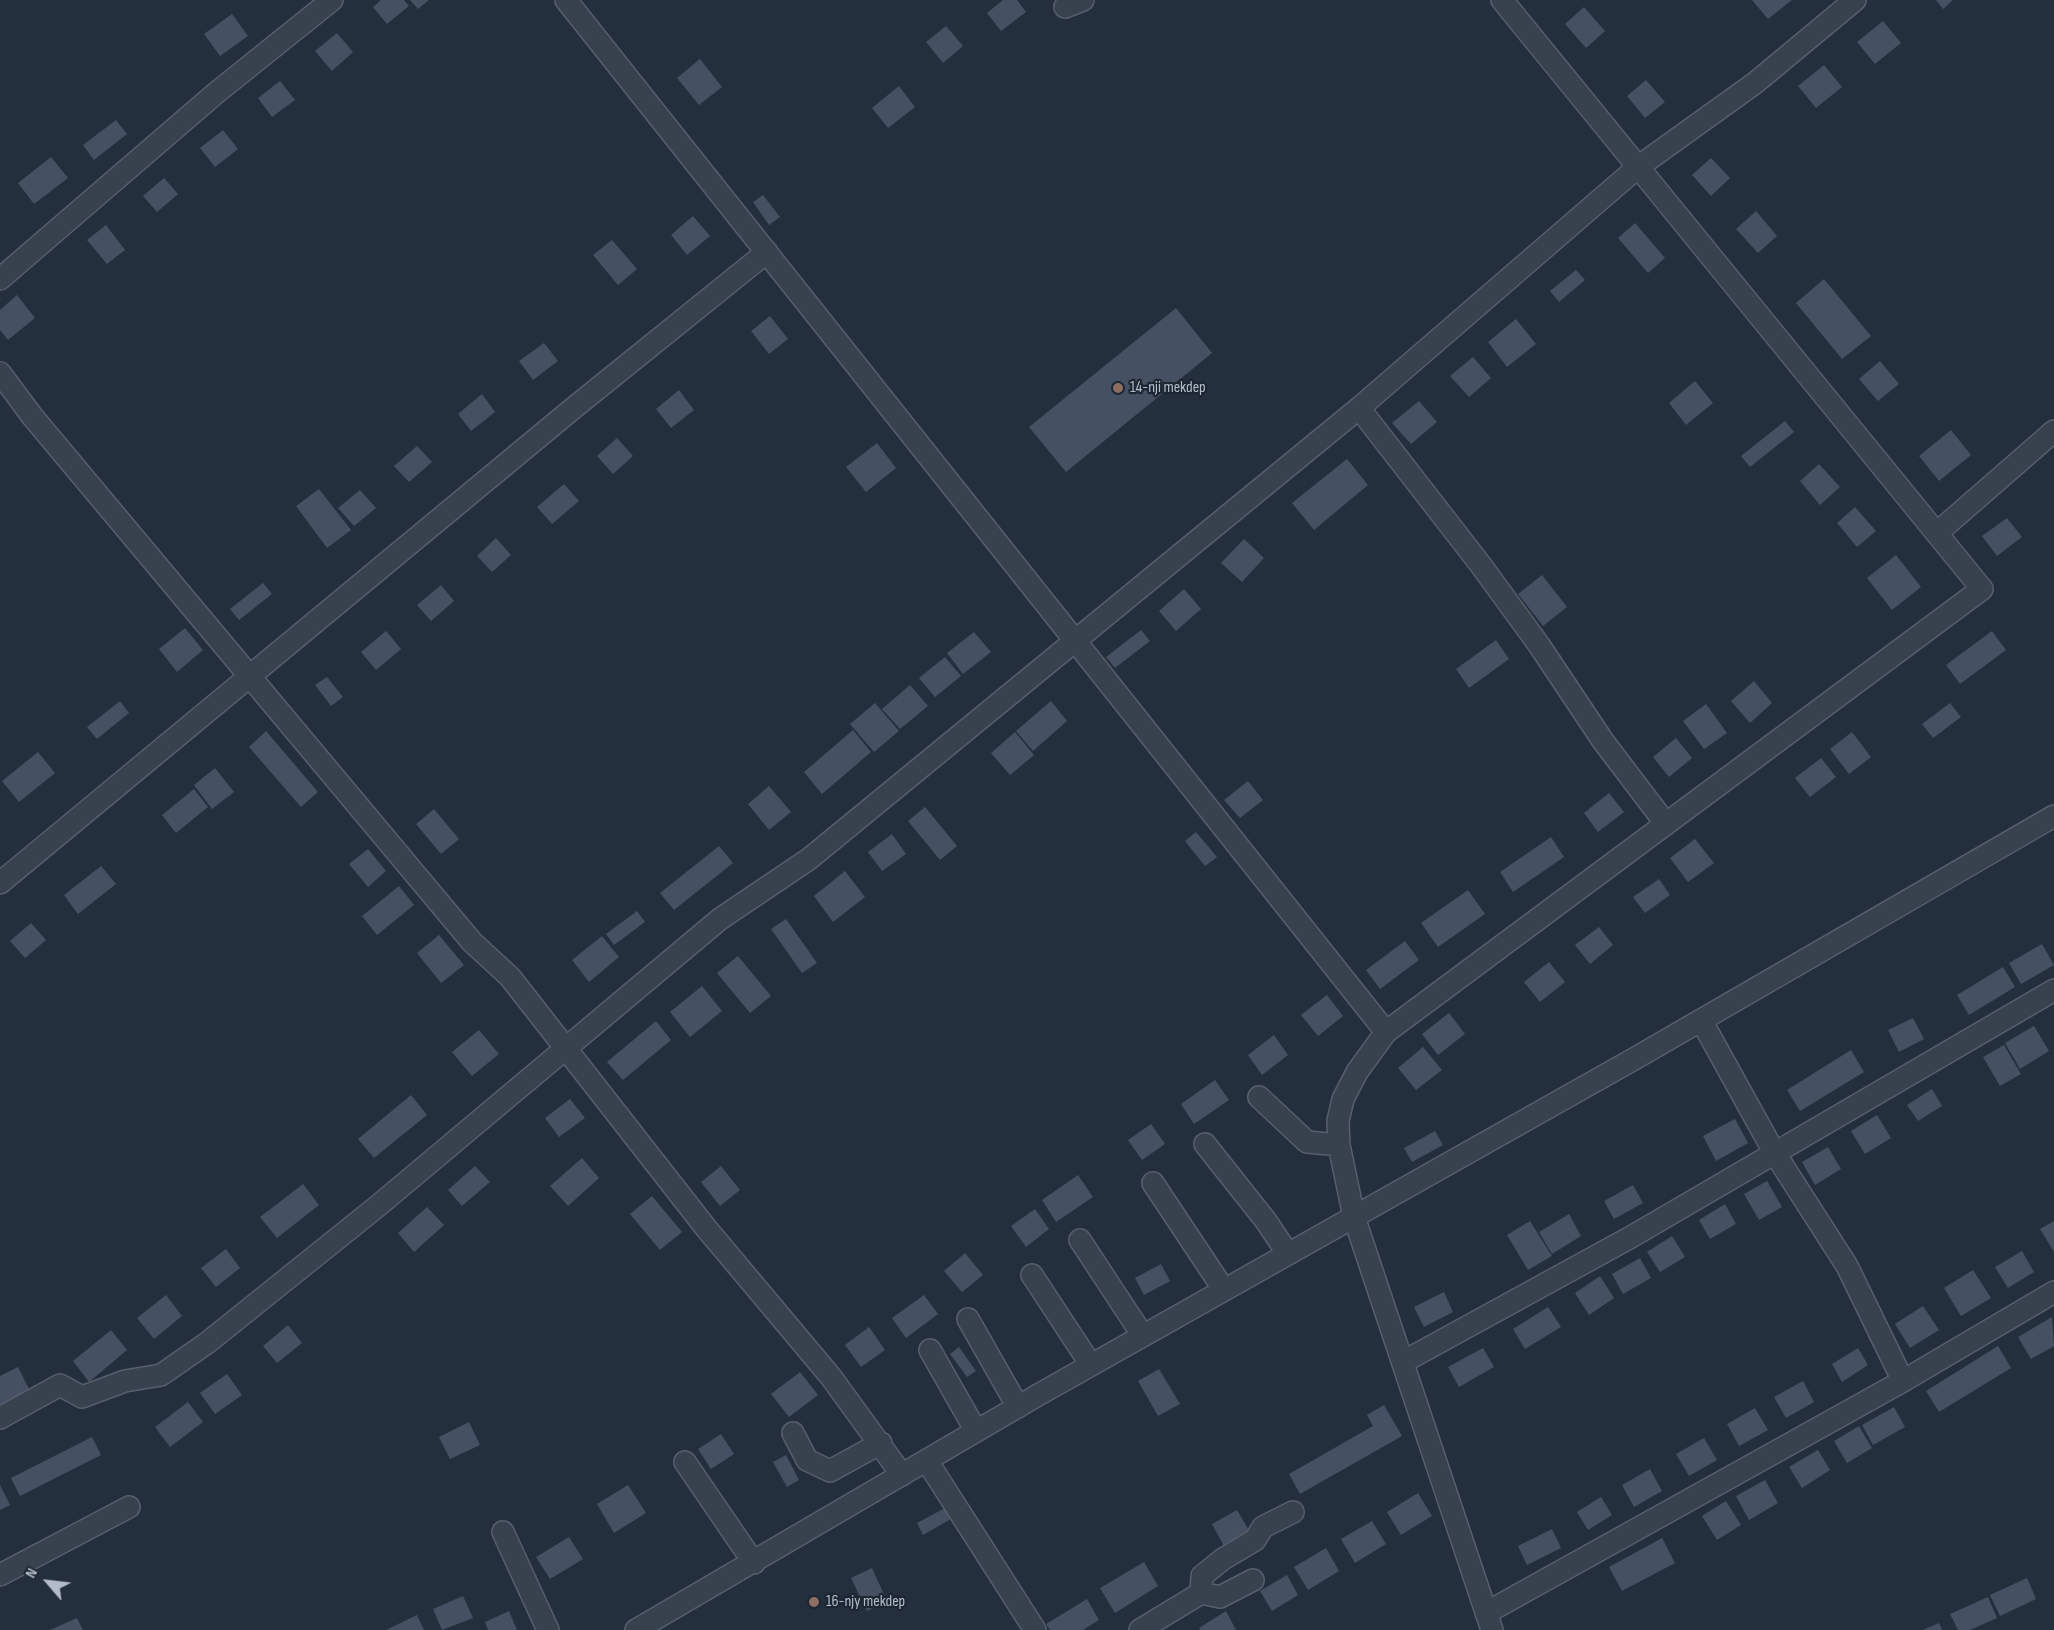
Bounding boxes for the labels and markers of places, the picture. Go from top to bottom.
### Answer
place label: 14-nji mekdep [1130,378,1206,398]
marker: 14-nji mekdep [1111,381,1125,395]
place label: 16-njy mekdep [826,1592,905,1612]
marker: 16-njy mekdep [807,1595,821,1609]

